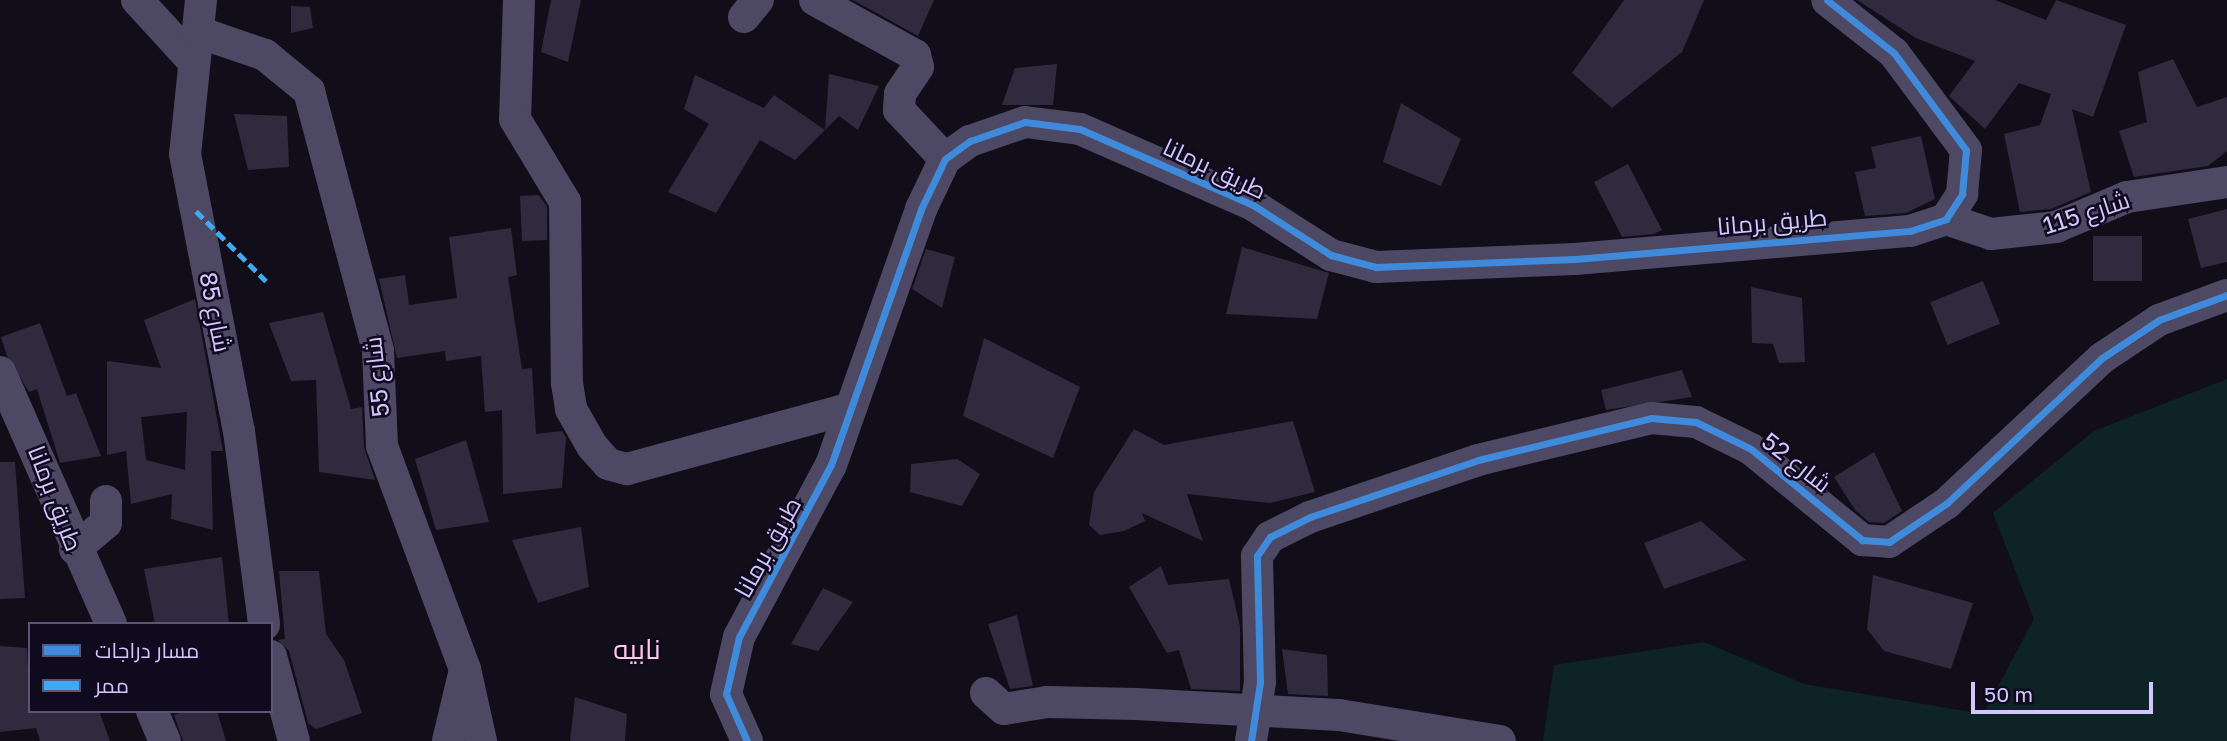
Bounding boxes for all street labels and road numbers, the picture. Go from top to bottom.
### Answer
street label: طريق برمانا [1159,132,1271,204]
street label: شارع 115 [2039,184,2133,240]
street label: طريق برمانا [1716,202,1828,240]
street label: شارع 85 [194,269,238,355]
street label: شارع 55 [357,336,395,418]
street label: شارع 52 [1756,426,1838,498]
street label: طريق برمانا [23,441,89,555]
street label: طريق برمانا [728,492,806,602]

